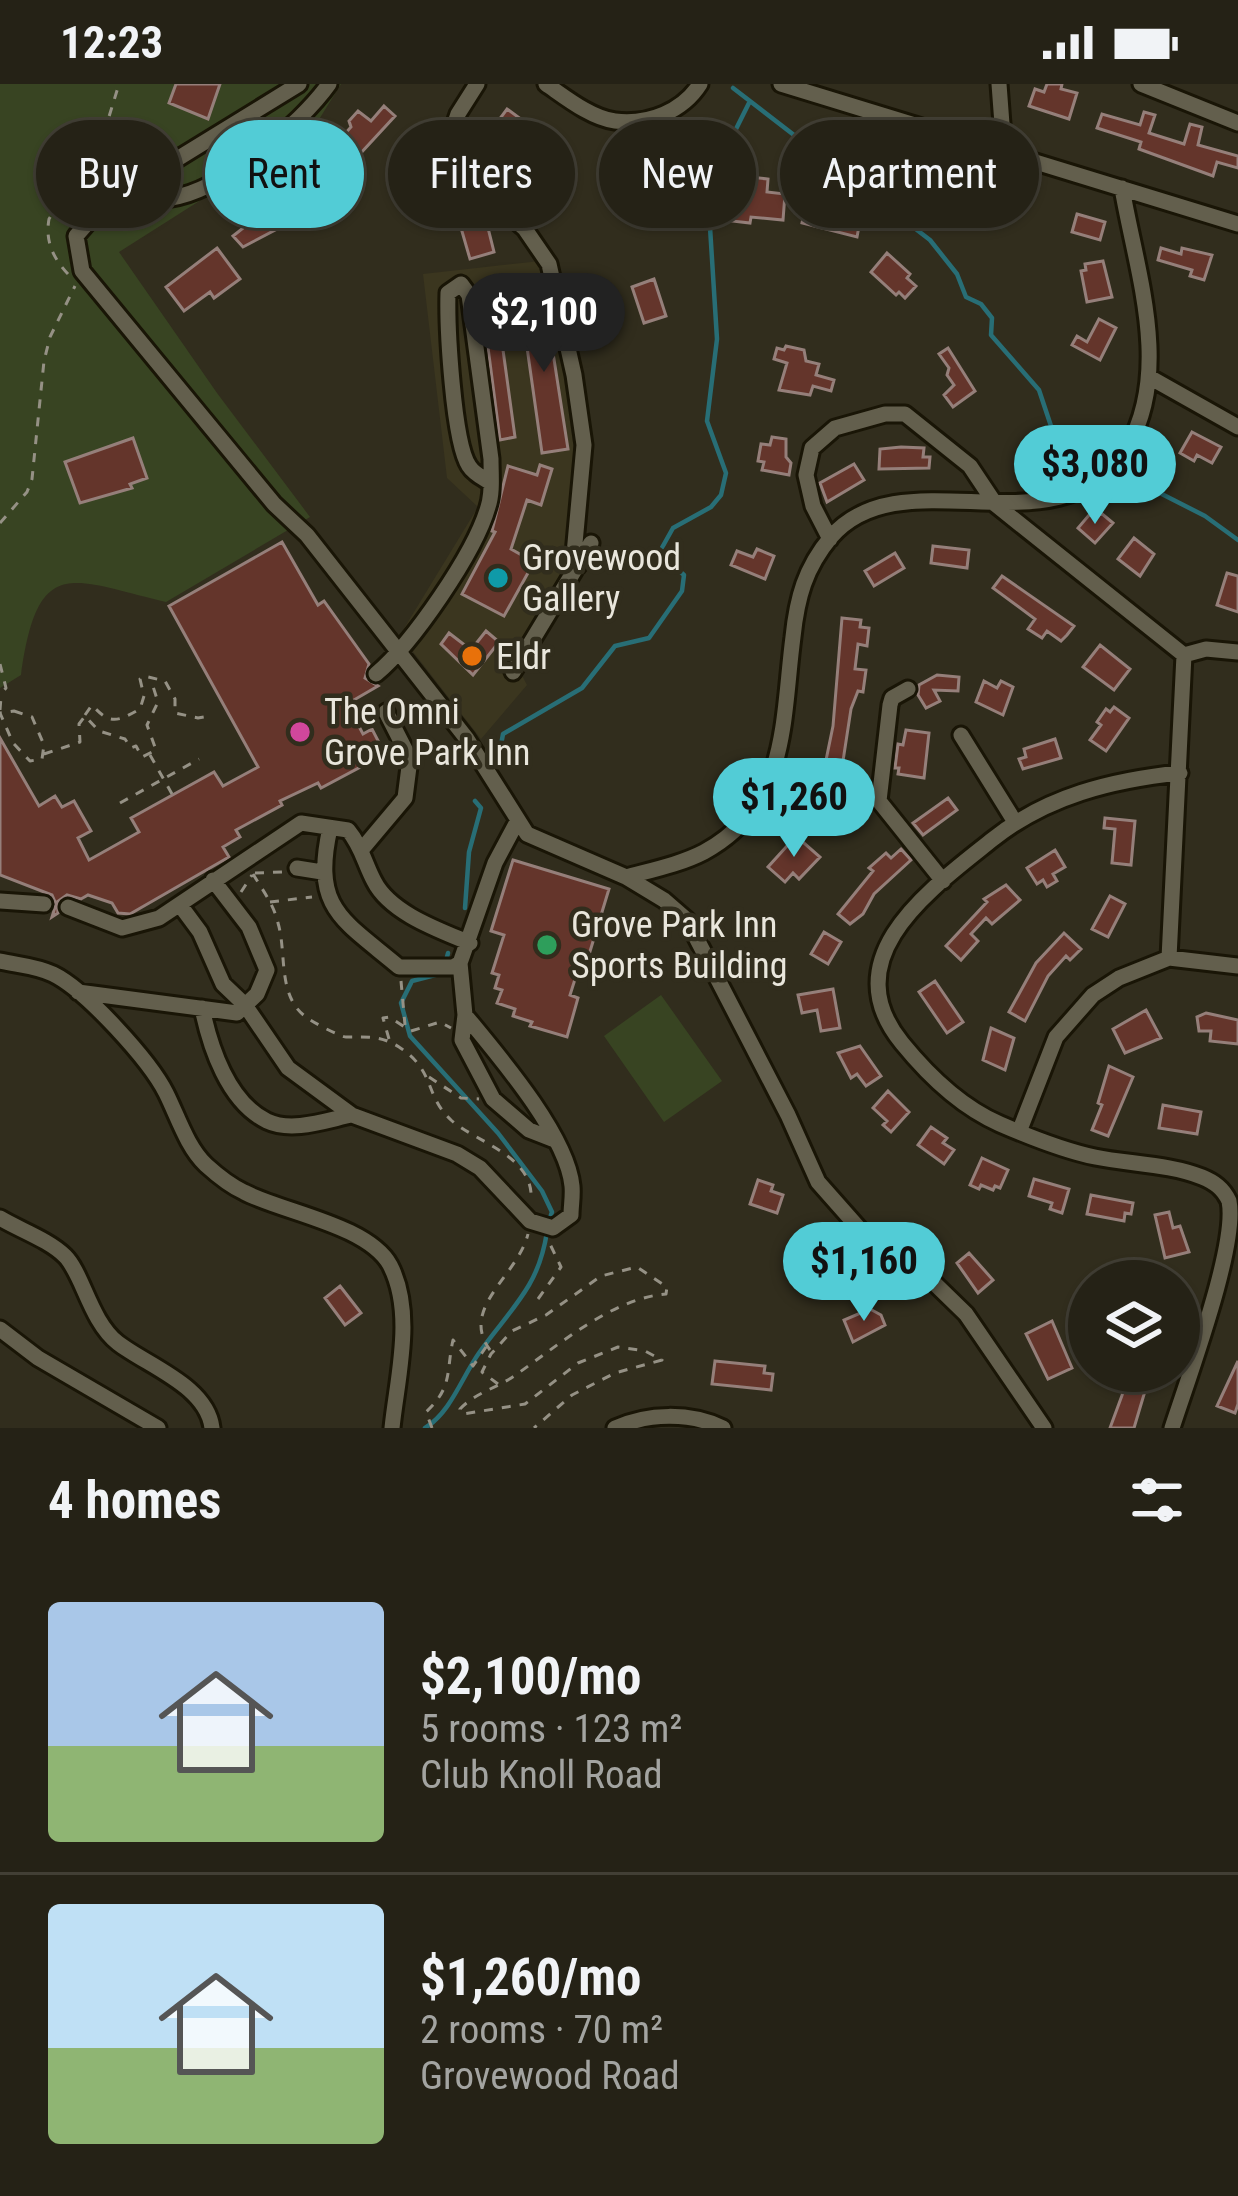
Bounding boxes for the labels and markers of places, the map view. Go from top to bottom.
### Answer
pin: $2,100 [446,273,642,375]
pin: $3,080 [997,425,1193,527]
place label: Grovewood Gallery [522,537,681,620]
marker: Grovewood Gallery [485,565,511,591]
place label: Eldr [496,636,551,678]
marker: Eldr [459,643,485,669]
place label: The Omni Grove Park Inn [324,691,530,774]
marker: The Omni Grove Park Inn [287,719,313,745]
pin: $1,260 [696,758,892,860]
place label: Grove Park Inn Sports Building [571,904,788,987]
marker: Grove Park Inn Sports Building [534,932,560,958]
pin: $1,160 [766,1222,962,1324]

